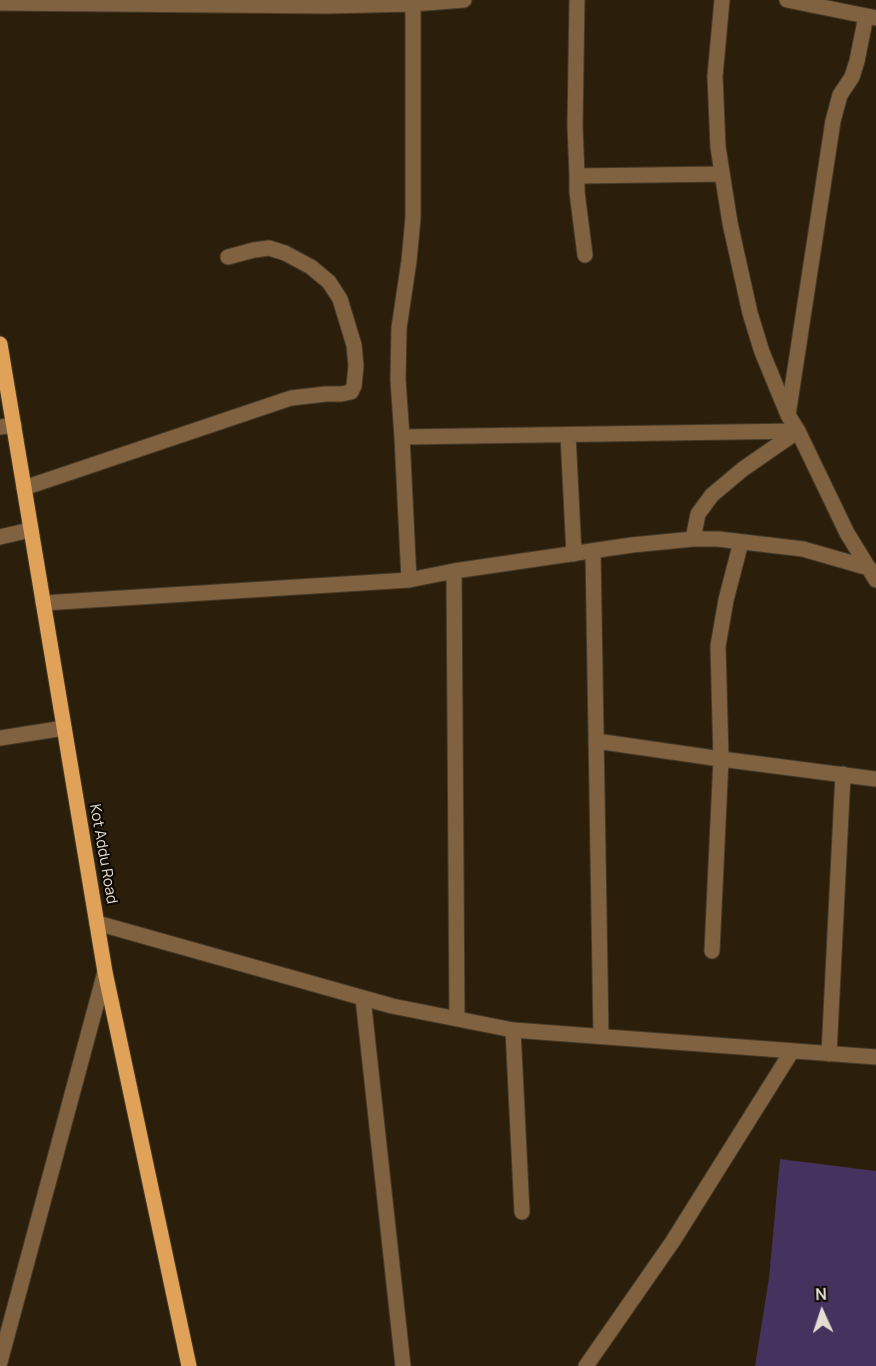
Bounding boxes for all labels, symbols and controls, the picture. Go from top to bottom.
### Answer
street label: Kot Addu Road [85,803,121,905]
north arrow [792,1282,852,1342]
text: N [815,1283,827,1305]

